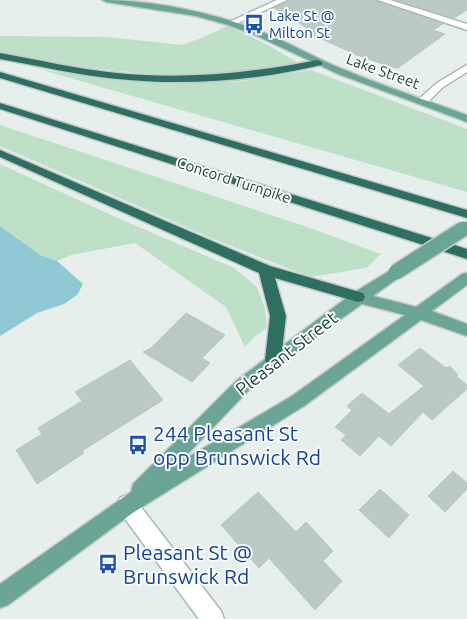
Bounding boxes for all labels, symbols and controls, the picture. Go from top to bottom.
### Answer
place label: Lake St @ Milton St [269,7,335,41]
bus stop icon: Lake St @ Milton St [243,13,265,35]
street label: Lake Street [344,50,422,92]
street label: Concord Turnpike [175,154,293,206]
street label: Pleasant Street [231,307,341,399]
place label: 244 Pleasant St opp Brunswick Rd [153,421,321,469]
bus stop icon: 244 Pleasant St opp Brunswick Rd [127,434,149,456]
place label: Pleasant St @ Brunswick Rd [123,540,252,588]
bus stop icon: Pleasant St @ Brunswick Rd [97,553,119,575]

